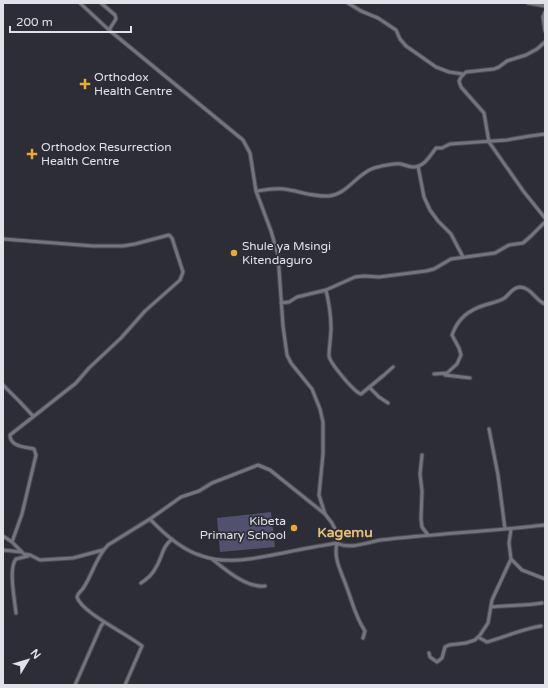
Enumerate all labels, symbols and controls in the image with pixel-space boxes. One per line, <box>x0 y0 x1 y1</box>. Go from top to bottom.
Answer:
scale bar <box>10 8 131 34</box>
text: 200 m <box>16 15 53 29</box>
place label: Orthodox Health Centre <box>94 70 173 98</box>
marker: Orthodox Health Centre <box>79 78 91 90</box>
place label: Orthodox Resurrection Health Centre <box>41 140 172 168</box>
marker: Orthodox Resurrection Health Centre <box>26 148 38 160</box>
place label: Shule ya Msingi Kitendaguro <box>242 239 331 267</box>
marker: Shule ya Msingi Kitendaguro <box>229 248 239 258</box>
place label: Kibeta Primary School <box>200 514 286 542</box>
marker: Kibeta Primary School <box>289 523 299 533</box>
district label: Kagemu <box>317 524 373 541</box>
north arrow <box>8 640 48 680</box>
text: N <box>28 647 43 662</box>

